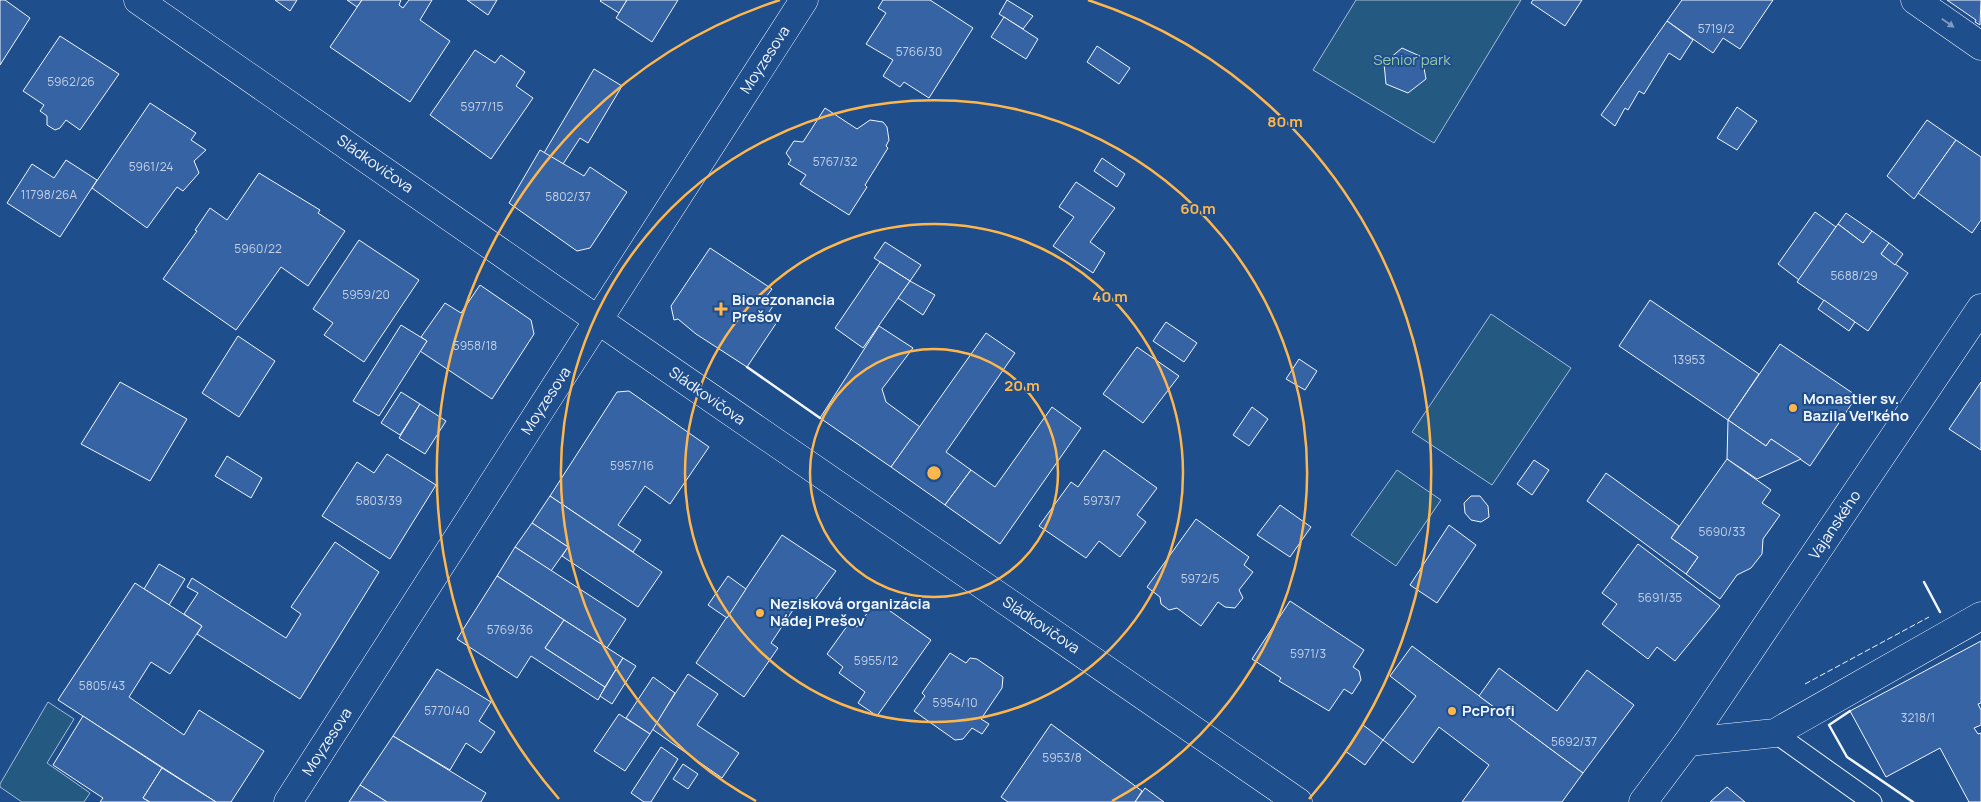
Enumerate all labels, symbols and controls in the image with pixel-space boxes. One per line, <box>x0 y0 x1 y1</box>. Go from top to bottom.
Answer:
one-way arrow <box>1941 18 1955 28</box>
house number: 5719/2 <box>1698 20 1734 37</box>
street label: Moyzesova <box>735 22 794 98</box>
house number: 5766/30 <box>896 43 942 60</box>
park label: Senior park <box>1373 49 1451 70</box>
house number: 5962/26 <box>47 73 95 90</box>
house number: 5977/15 <box>461 98 503 115</box>
text: 80 m <box>1267 111 1303 132</box>
street label: Sládkovičova <box>333 129 418 198</box>
house number: 5767/32 <box>813 153 857 170</box>
house number: 5961/24 <box>129 158 173 175</box>
house number: 11798/26A <box>21 186 78 203</box>
house number: 5802/37 <box>545 188 591 205</box>
text: 60 m <box>1180 198 1216 219</box>
house number: 5960/22 <box>234 240 282 257</box>
house number: 5688/29 <box>1830 267 1878 284</box>
house number: 5959/20 <box>342 286 390 303</box>
text: 40 m <box>1092 286 1128 307</box>
place label: Biorezonancia Prešov <box>732 289 835 327</box>
marker: Biorezonancia Prešov <box>714 302 728 316</box>
house number: 5958/18 <box>453 337 497 354</box>
house number: 13953 <box>1673 351 1705 368</box>
street label: Sládkovičova <box>665 361 750 430</box>
street label: Moyzesova <box>516 363 575 439</box>
text: 20 m <box>1004 375 1040 396</box>
place label: Monastier sv. Bazila Veľkého <box>1803 388 1909 426</box>
marker: Monastier sv. Bazila Veľkého <box>1787 402 1799 414</box>
house number: 5957/16 <box>610 457 654 474</box>
centre of rings <box>925 464 943 482</box>
street label: Vajanského <box>1804 486 1866 563</box>
house number: 5803/39 <box>356 492 402 509</box>
house number: 5973/7 <box>1083 492 1121 509</box>
house number: 5690/33 <box>1699 523 1745 540</box>
house number: 5972/5 <box>1181 570 1219 587</box>
house number: 5691/35 <box>1638 589 1682 606</box>
street label: Sládkovičova <box>998 591 1084 658</box>
place label: Nezisková organizácia Nádej Prešov <box>770 593 930 631</box>
marker: Nezisková organizácia Nádej Prešov <box>754 607 766 619</box>
house number: 5769/36 <box>487 621 533 638</box>
house number: 5971/3 <box>1290 645 1326 662</box>
house number: 5955/12 <box>854 652 898 669</box>
house number: 5805/43 <box>79 677 125 694</box>
house number: 5954/10 <box>932 694 978 711</box>
place label: PcProfi <box>1462 700 1515 721</box>
house number: 5770/40 <box>424 702 470 719</box>
street label: Moyzesova <box>297 704 356 780</box>
marker: PcProfi <box>1446 705 1458 717</box>
house number: 3218/1 <box>1901 709 1935 726</box>
house number: 5692/37 <box>1551 733 1597 750</box>
house number: 5953/8 <box>1042 749 1082 766</box>

